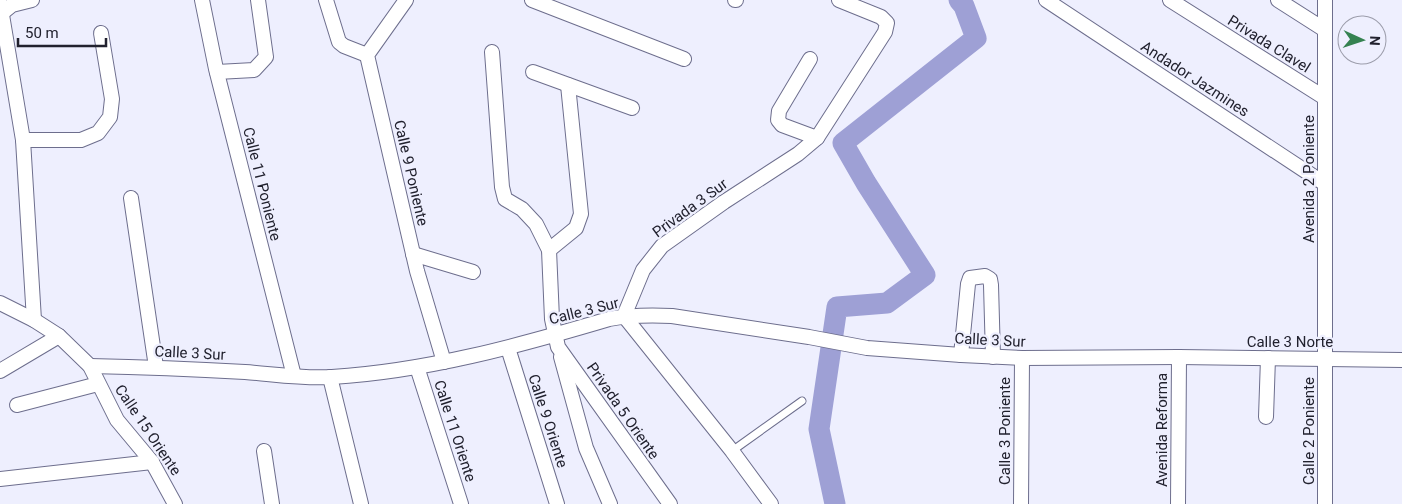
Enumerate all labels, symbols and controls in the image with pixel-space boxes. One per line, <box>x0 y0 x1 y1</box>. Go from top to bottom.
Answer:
street label: Privada Clavel <box>1224 11 1314 77</box>
scale bar <box>18 15 105 47</box>
north arrow <box>1337 15 1387 65</box>
text: 50 m <box>25 24 59 42</box>
text: N <box>1367 35 1383 46</box>
street label: Andador Jazmines <box>1138 37 1252 121</box>
street label: Avenida 2 Poniente <box>1300 115 1318 243</box>
street label: Calle 9 Poniente <box>390 118 432 228</box>
street label: Calle 11 Poniente <box>239 125 285 243</box>
street label: Privada 3 Sur <box>649 175 731 241</box>
street label: Calle 3 Sur <box>547 294 621 328</box>
street label: Calle 3 Sur <box>954 329 1026 351</box>
street label: Calle 3 Norte <box>1247 333 1333 351</box>
street label: Calle 3 Sur <box>154 342 226 364</box>
street label: Privada 5 Oriente <box>583 359 663 463</box>
street label: Calle 9 Oriente <box>524 372 572 470</box>
street label: Avenida Reforma <box>1153 373 1171 487</box>
street label: Calle 3 Poniente <box>996 377 1014 485</box>
street label: Calle 2 Poniente <box>1300 377 1318 485</box>
street label: Calle 11 Oriente <box>430 378 480 484</box>
street label: Calle 15 Oriente <box>111 381 185 479</box>

